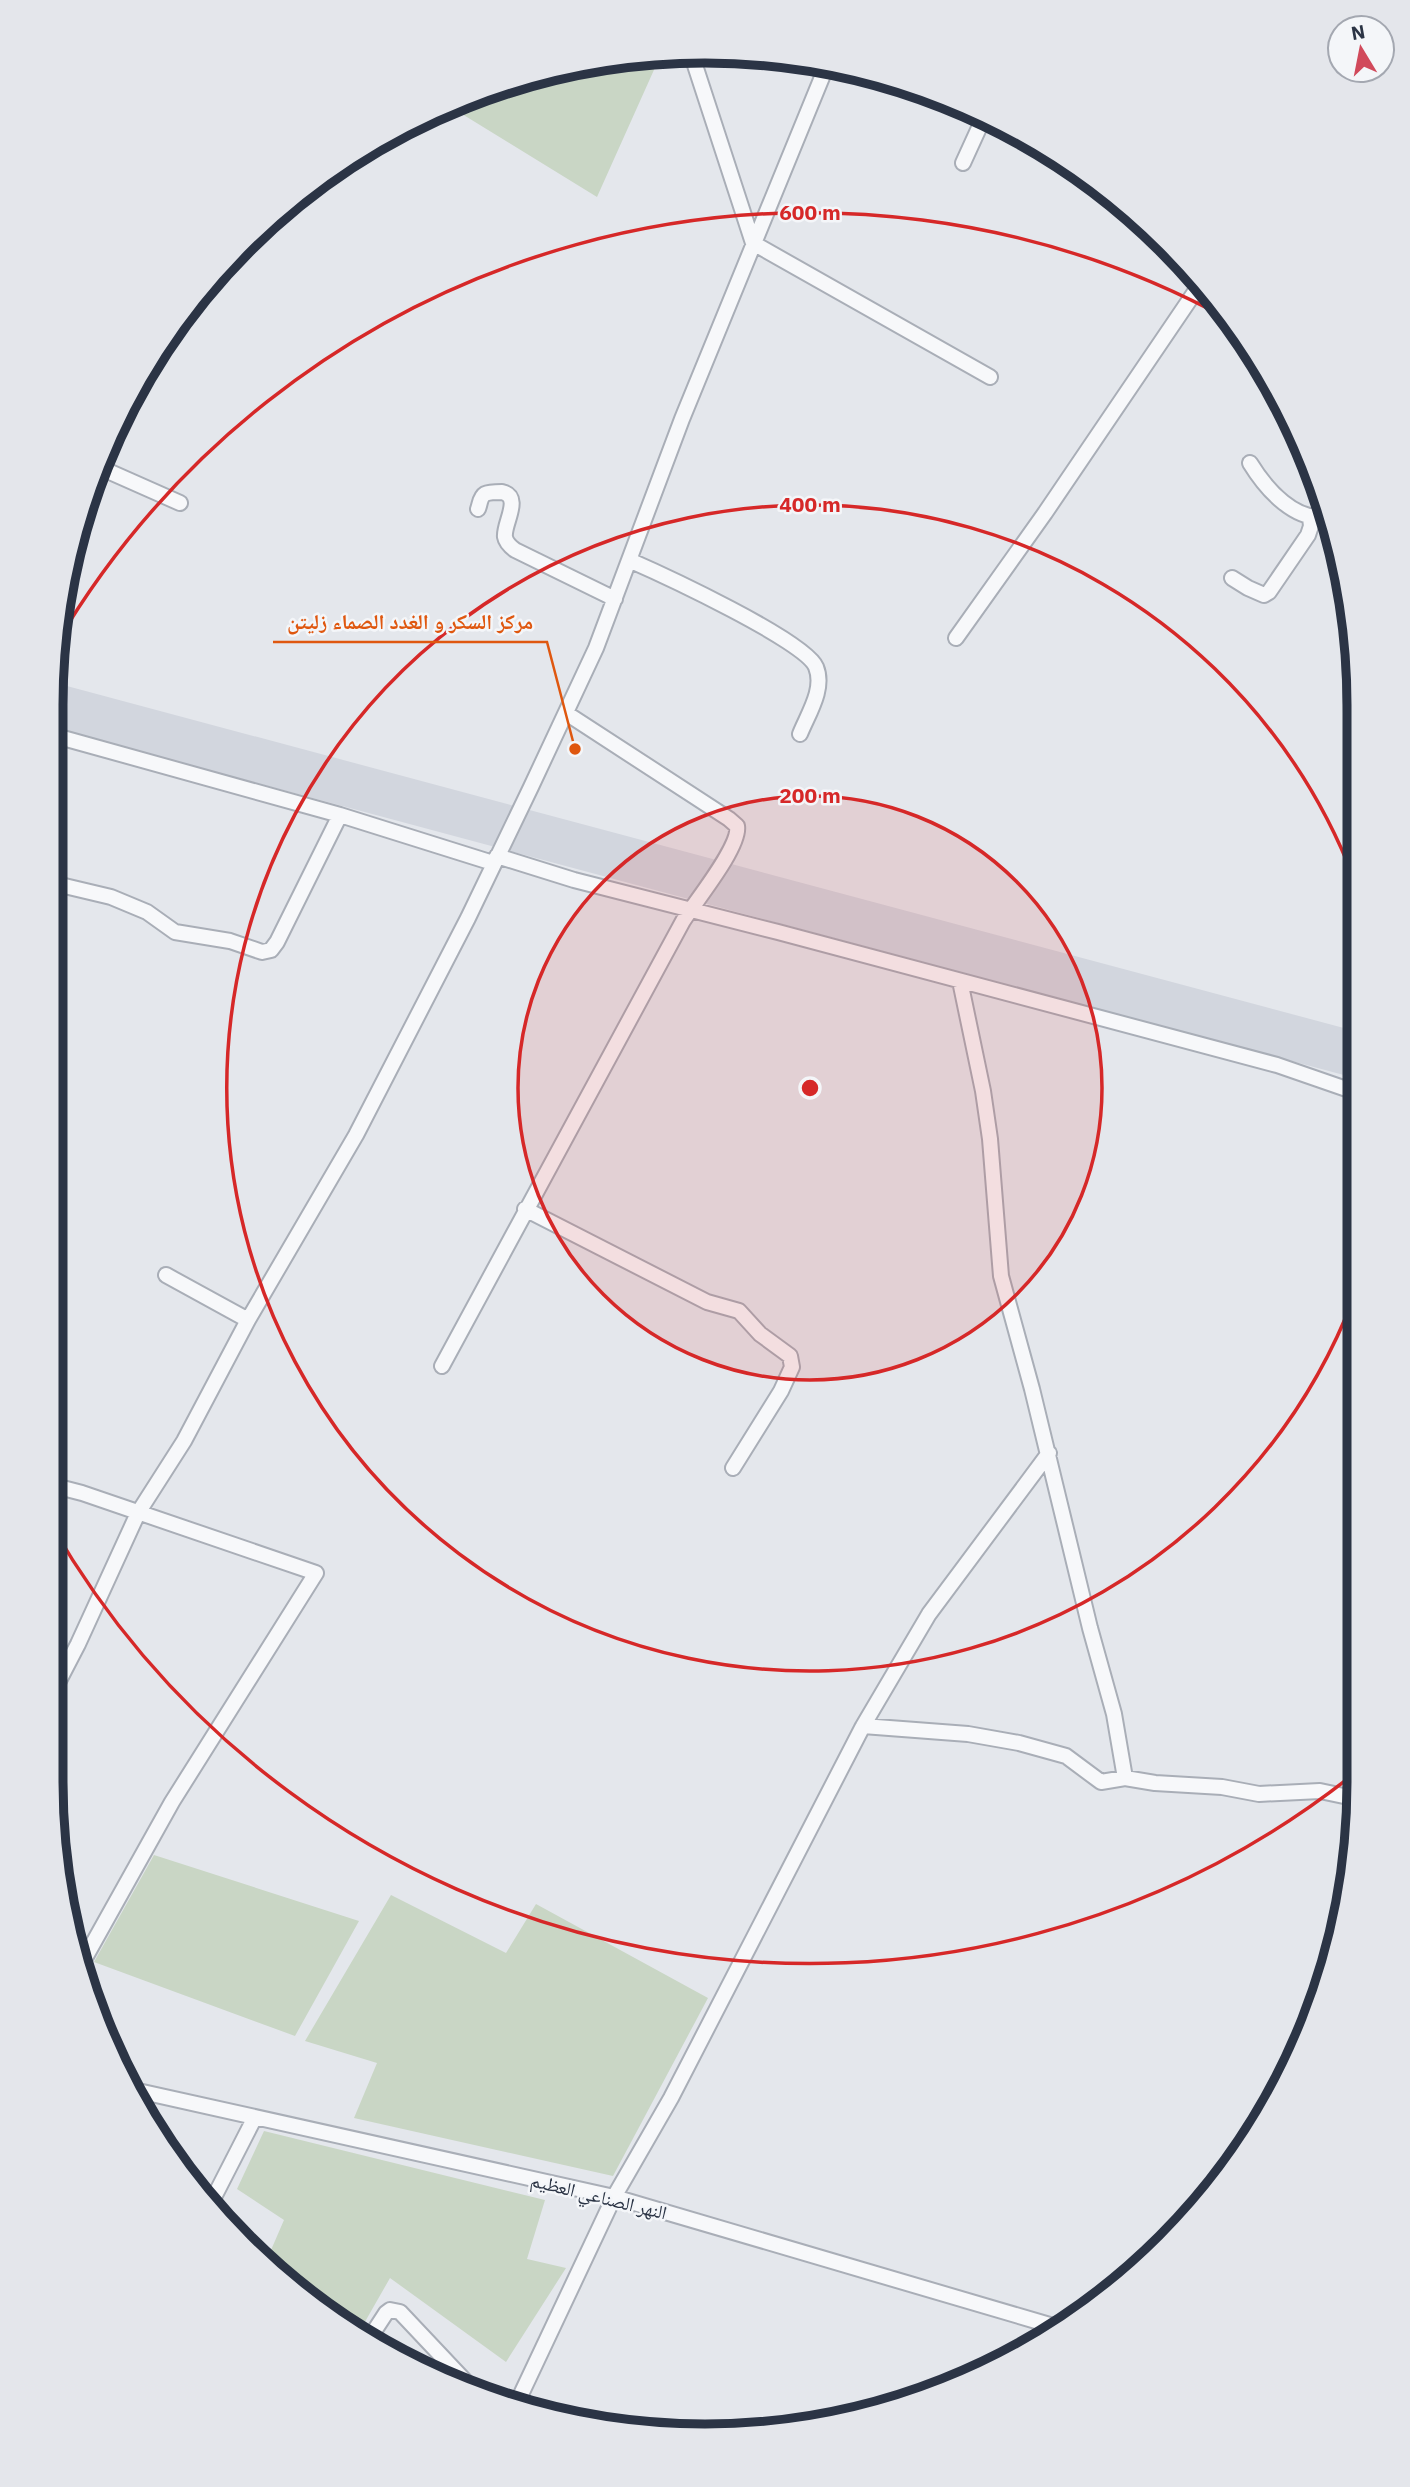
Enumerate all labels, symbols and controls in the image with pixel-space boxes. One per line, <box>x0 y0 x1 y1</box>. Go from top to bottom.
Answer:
north arrow <box>1326 14 1396 84</box>
text: N <box>1349 19 1367 45</box>
text: 600 m <box>779 198 841 226</box>
text: 400 m <box>779 490 841 518</box>
callout: مركز السكر و الغدد الصماء زليتن <box>273 600 547 642</box>
text: مركز السكر و الغدد الصماء زليتن <box>287 607 533 635</box>
text: 200 m <box>779 781 841 809</box>
centre of rings <box>798 1076 822 1100</box>
street label: النهر الصناعي العظيم <box>527 2167 670 2228</box>

